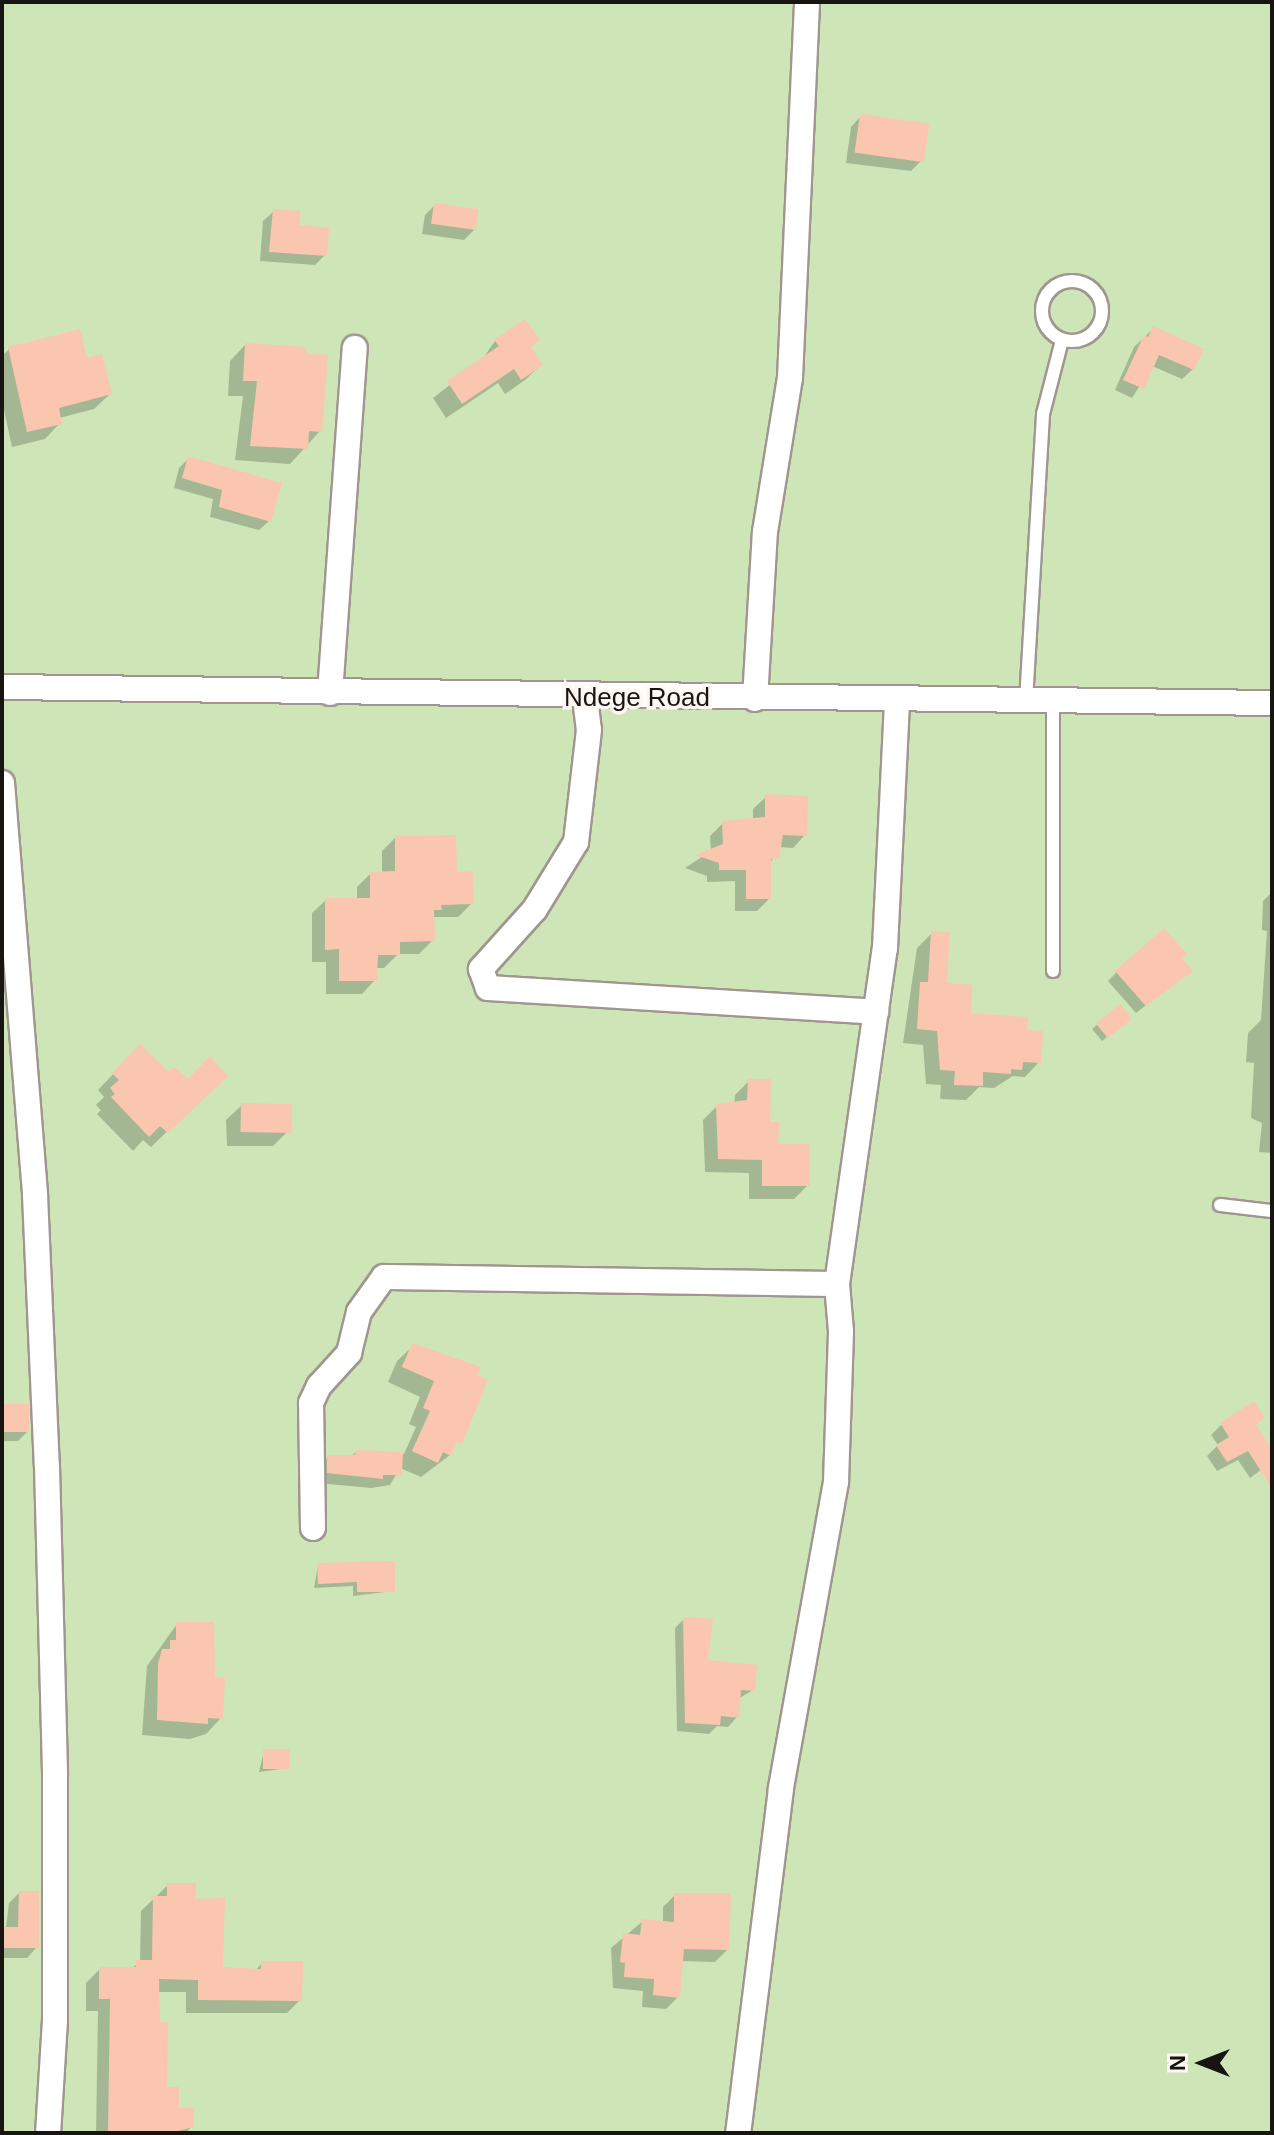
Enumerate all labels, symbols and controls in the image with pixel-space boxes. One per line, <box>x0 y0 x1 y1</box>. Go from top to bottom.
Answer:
street label: Ndege Road <box>564 682 710 714</box>
north arrow <box>1162 2023 1242 2103</box>
text: N <box>1165 2055 1190 2071</box>

